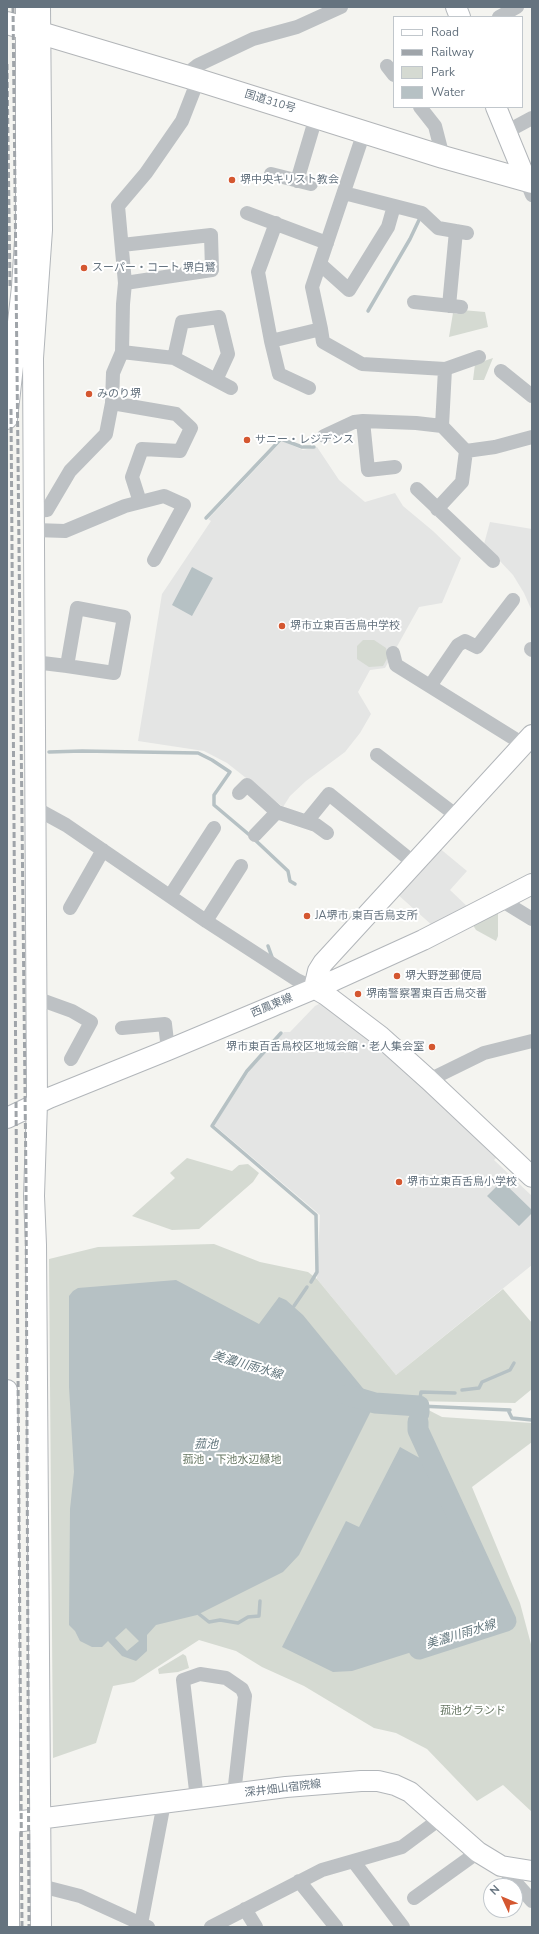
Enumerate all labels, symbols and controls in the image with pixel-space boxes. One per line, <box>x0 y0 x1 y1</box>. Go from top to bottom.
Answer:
legend <box>393 16 523 108</box>
text: Road <box>431 24 459 40</box>
text: Railway <box>431 44 474 60</box>
text: Park <box>431 64 455 80</box>
text: Water <box>431 84 465 100</box>
street label: 国道310号 <box>243 88 297 116</box>
place label: 堺中央キリスト教会 <box>240 173 339 187</box>
marker: 堺中央キリスト教会 <box>227 175 237 185</box>
place label: スーパー・コート 堺白鷺 <box>92 261 216 275</box>
marker: スーパー・コート 堺白鷺 <box>79 263 89 273</box>
place label: みのり堺 <box>97 387 141 401</box>
marker: みのり堺 <box>84 389 94 399</box>
place label: サニー・レジデンス <box>255 433 354 447</box>
marker: サニー・レジデンス <box>242 435 252 445</box>
place label: 堺市立東百舌鳥中学校 <box>290 619 400 633</box>
marker: 堺市立東百舌鳥中学校 <box>277 621 287 631</box>
place label: JA堺市 東百舌鳥支所 <box>315 909 417 923</box>
marker: JA堺市 東百舌鳥支所 <box>302 911 312 921</box>
place label: 堺大野芝郵便局 <box>405 969 482 983</box>
marker: 堺大野芝郵便局 <box>392 971 402 981</box>
place label: 堺南警察署東百舌鳥交番 <box>366 987 487 1001</box>
marker: 堺南警察署東百舌鳥交番 <box>353 989 363 999</box>
street label: 西鳳東線 <box>249 991 295 1021</box>
place label: 堺市東百舌鳥校区地域会館・老人集会室 <box>226 1040 424 1054</box>
marker: 堺市東百舌鳥校区地域会館・老人集会室 <box>427 1042 437 1052</box>
place label: 堺市立東百舌鳥小学校 <box>407 1175 517 1189</box>
marker: 堺市立東百舌鳥小学校 <box>394 1177 404 1187</box>
water label: 美濃川雨水線 <box>210 1349 284 1383</box>
water label: 菰池 <box>194 1438 218 1452</box>
park label: 菰池・下池水辺緑地 <box>183 1453 281 1467</box>
water label: 美濃川雨水線 <box>424 1618 498 1652</box>
park label: 菰池グランド <box>440 1704 506 1718</box>
street label: 深井畑山宿院線 <box>244 1778 322 1800</box>
north arrow <box>483 1878 523 1918</box>
text: N <box>486 1882 503 1898</box>

